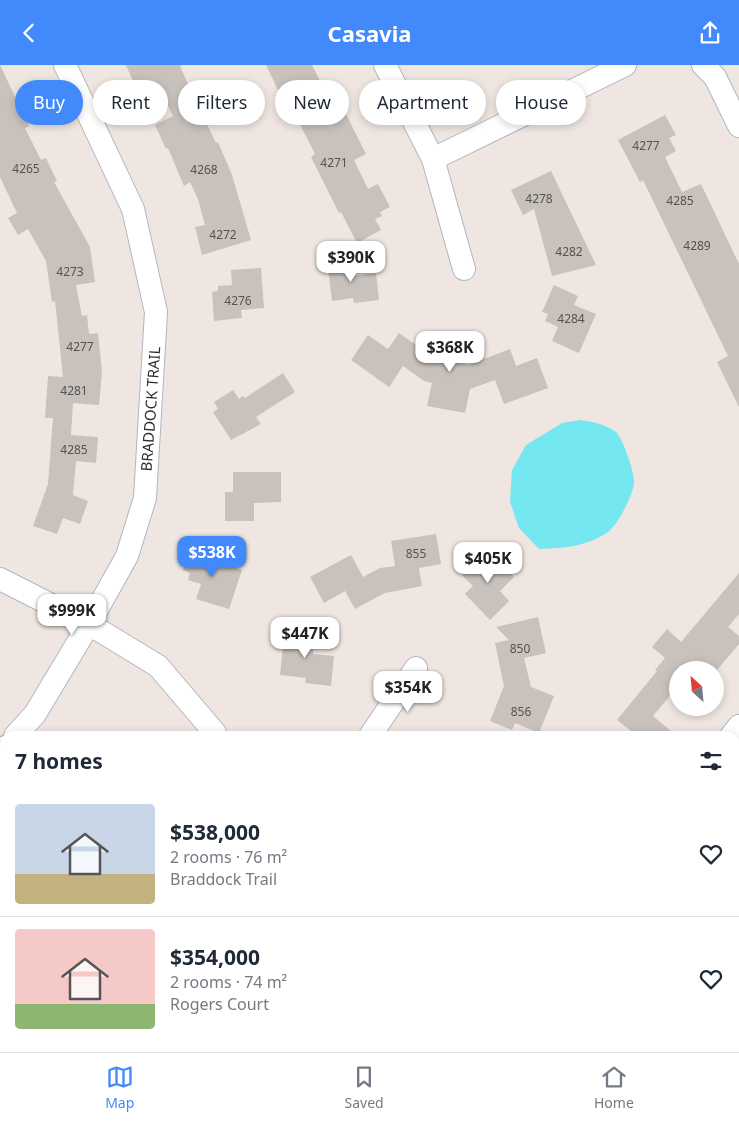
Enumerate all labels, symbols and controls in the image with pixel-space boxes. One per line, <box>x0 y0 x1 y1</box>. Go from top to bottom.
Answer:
text: Casavia <box>328 18 411 48</box>
icon: back <box>15 19 43 47</box>
icon: share <box>696 19 724 47</box>
chip: Buy <box>15 80 83 125</box>
chip: Rent <box>93 80 168 125</box>
chip: Filters <box>178 80 265 125</box>
chip: New <box>275 80 349 125</box>
chip: Apartment <box>359 80 486 125</box>
chip: House <box>496 80 586 125</box>
house number: 4277 <box>632 137 660 154</box>
house number: 4271 <box>320 154 348 171</box>
house number: 4265 <box>12 160 40 177</box>
house number: 4268 <box>190 161 218 178</box>
house number: 4278 <box>525 190 553 207</box>
house number: 4285 <box>666 192 694 209</box>
house number: 4272 <box>209 226 237 243</box>
house number: 4289 <box>683 237 711 254</box>
pin: $390K <box>316 241 386 283</box>
house number: 4282 <box>555 243 583 260</box>
text: $390K <box>327 246 375 268</box>
house number: 4273 <box>56 263 84 280</box>
house number: 4276 <box>224 292 252 309</box>
house number: 4284 <box>557 310 585 327</box>
pin: $368K <box>415 331 485 373</box>
text: $368K <box>426 336 474 358</box>
house number: 4277 <box>66 338 94 355</box>
street label: BRADDOCK TRAIL <box>136 346 164 472</box>
house number: 4281 <box>60 382 88 399</box>
house number: 4285 <box>60 441 88 458</box>
pin: $538K <box>177 535 247 578</box>
text: $538K <box>188 541 236 563</box>
pin: $405K <box>453 541 523 584</box>
house number: 855 <box>406 545 426 562</box>
text: $405K <box>464 547 512 569</box>
pin: $999K <box>37 593 107 636</box>
text: $999K <box>48 599 96 621</box>
pin: $447K <box>270 617 340 659</box>
text: $447K <box>281 622 329 644</box>
house number: 850 <box>510 640 530 657</box>
north arrow <box>669 661 724 716</box>
map controls <box>669 661 724 716</box>
pin: $354K <box>373 671 443 713</box>
text: $354K <box>384 676 432 698</box>
house number: 856 <box>511 703 531 720</box>
text: 7 homes <box>15 747 103 775</box>
icon: filters <box>697 747 725 775</box>
text: $538,000 <box>170 818 260 846</box>
icon: home <box>55 824 115 884</box>
icon: heart <box>697 840 725 868</box>
text: 2 rooms · 76 m² <box>170 846 287 868</box>
text: Braddock Trail <box>170 868 277 890</box>
text: $354,000 <box>170 943 260 971</box>
icon: home <box>55 949 115 1009</box>
icon: heart <box>697 965 725 993</box>
text: 2 rooms · 74 m² <box>170 971 287 993</box>
text: Rogers Court <box>170 993 269 1015</box>
tab: Map <box>105 1063 134 1112</box>
tab: Saved <box>345 1063 384 1112</box>
tab: Home <box>594 1063 634 1112</box>

